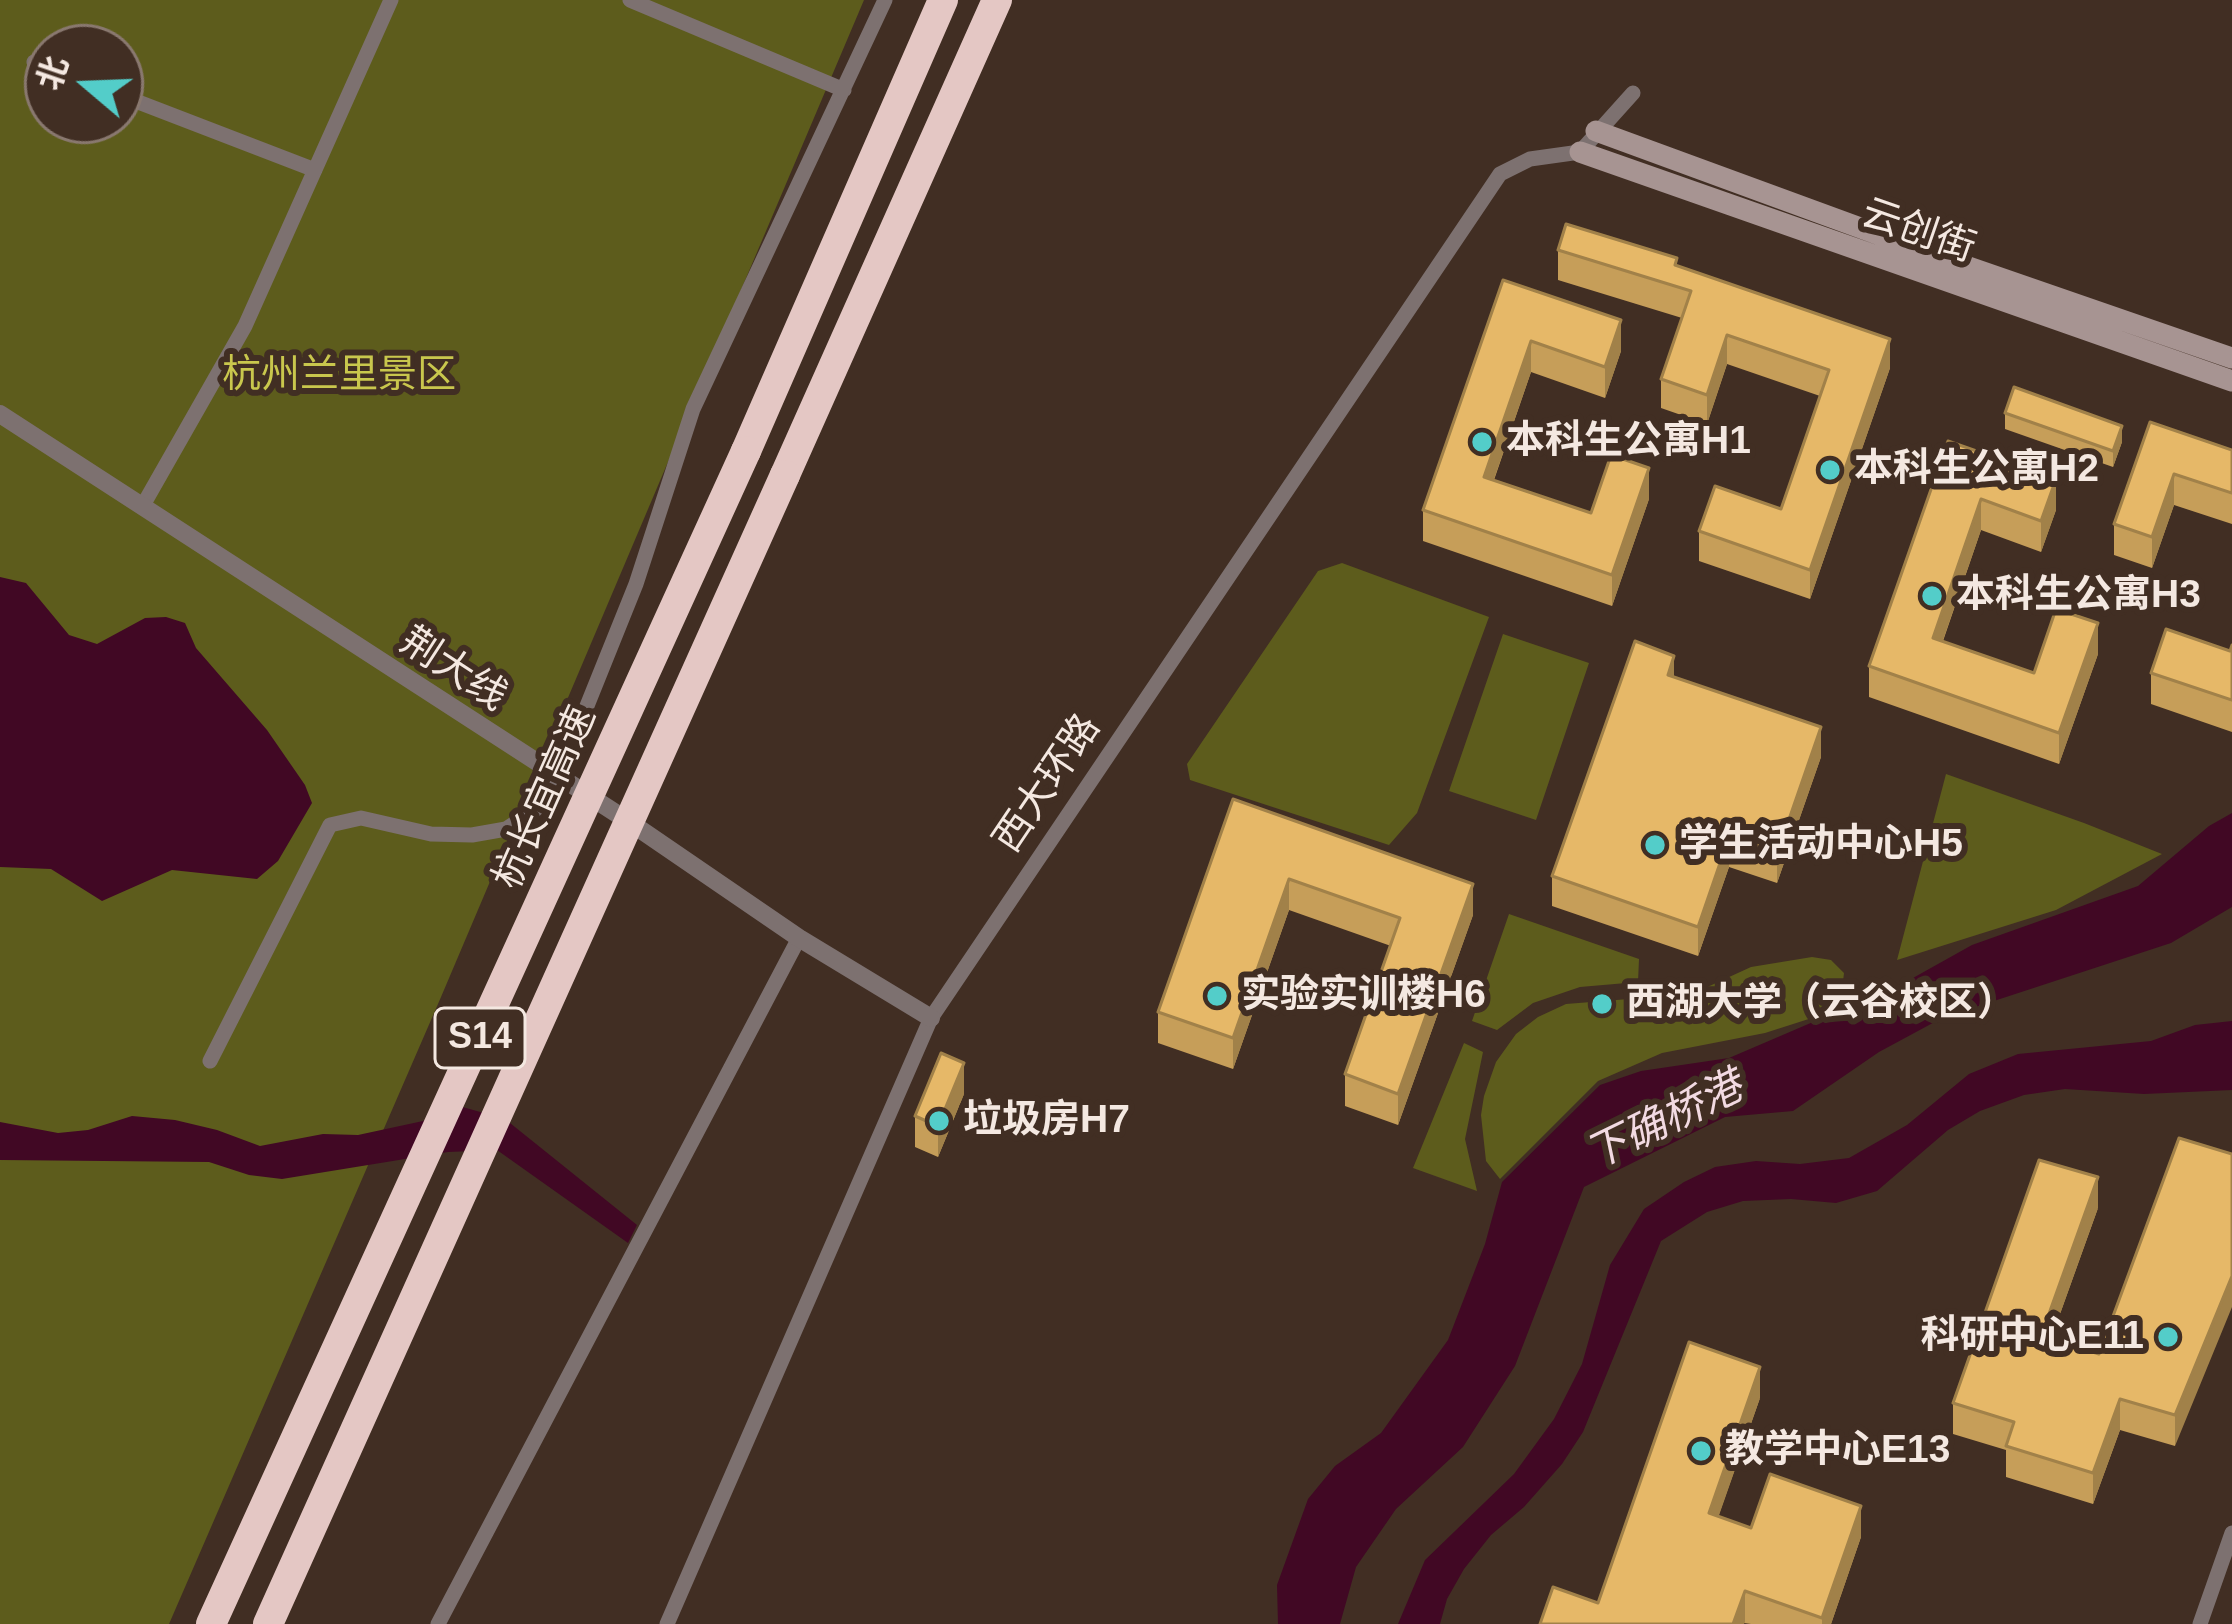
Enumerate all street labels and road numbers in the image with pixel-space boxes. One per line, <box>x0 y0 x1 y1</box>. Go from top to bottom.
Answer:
street label: 云创街 <box>1855 191 1981 273</box>
street label: 荆大线 <box>391 619 515 721</box>
street label: 杭长宜高速 <box>485 699 607 897</box>
street label: 西大环路 <box>985 706 1111 862</box>
road number: S14 <box>435 1008 525 1068</box>

